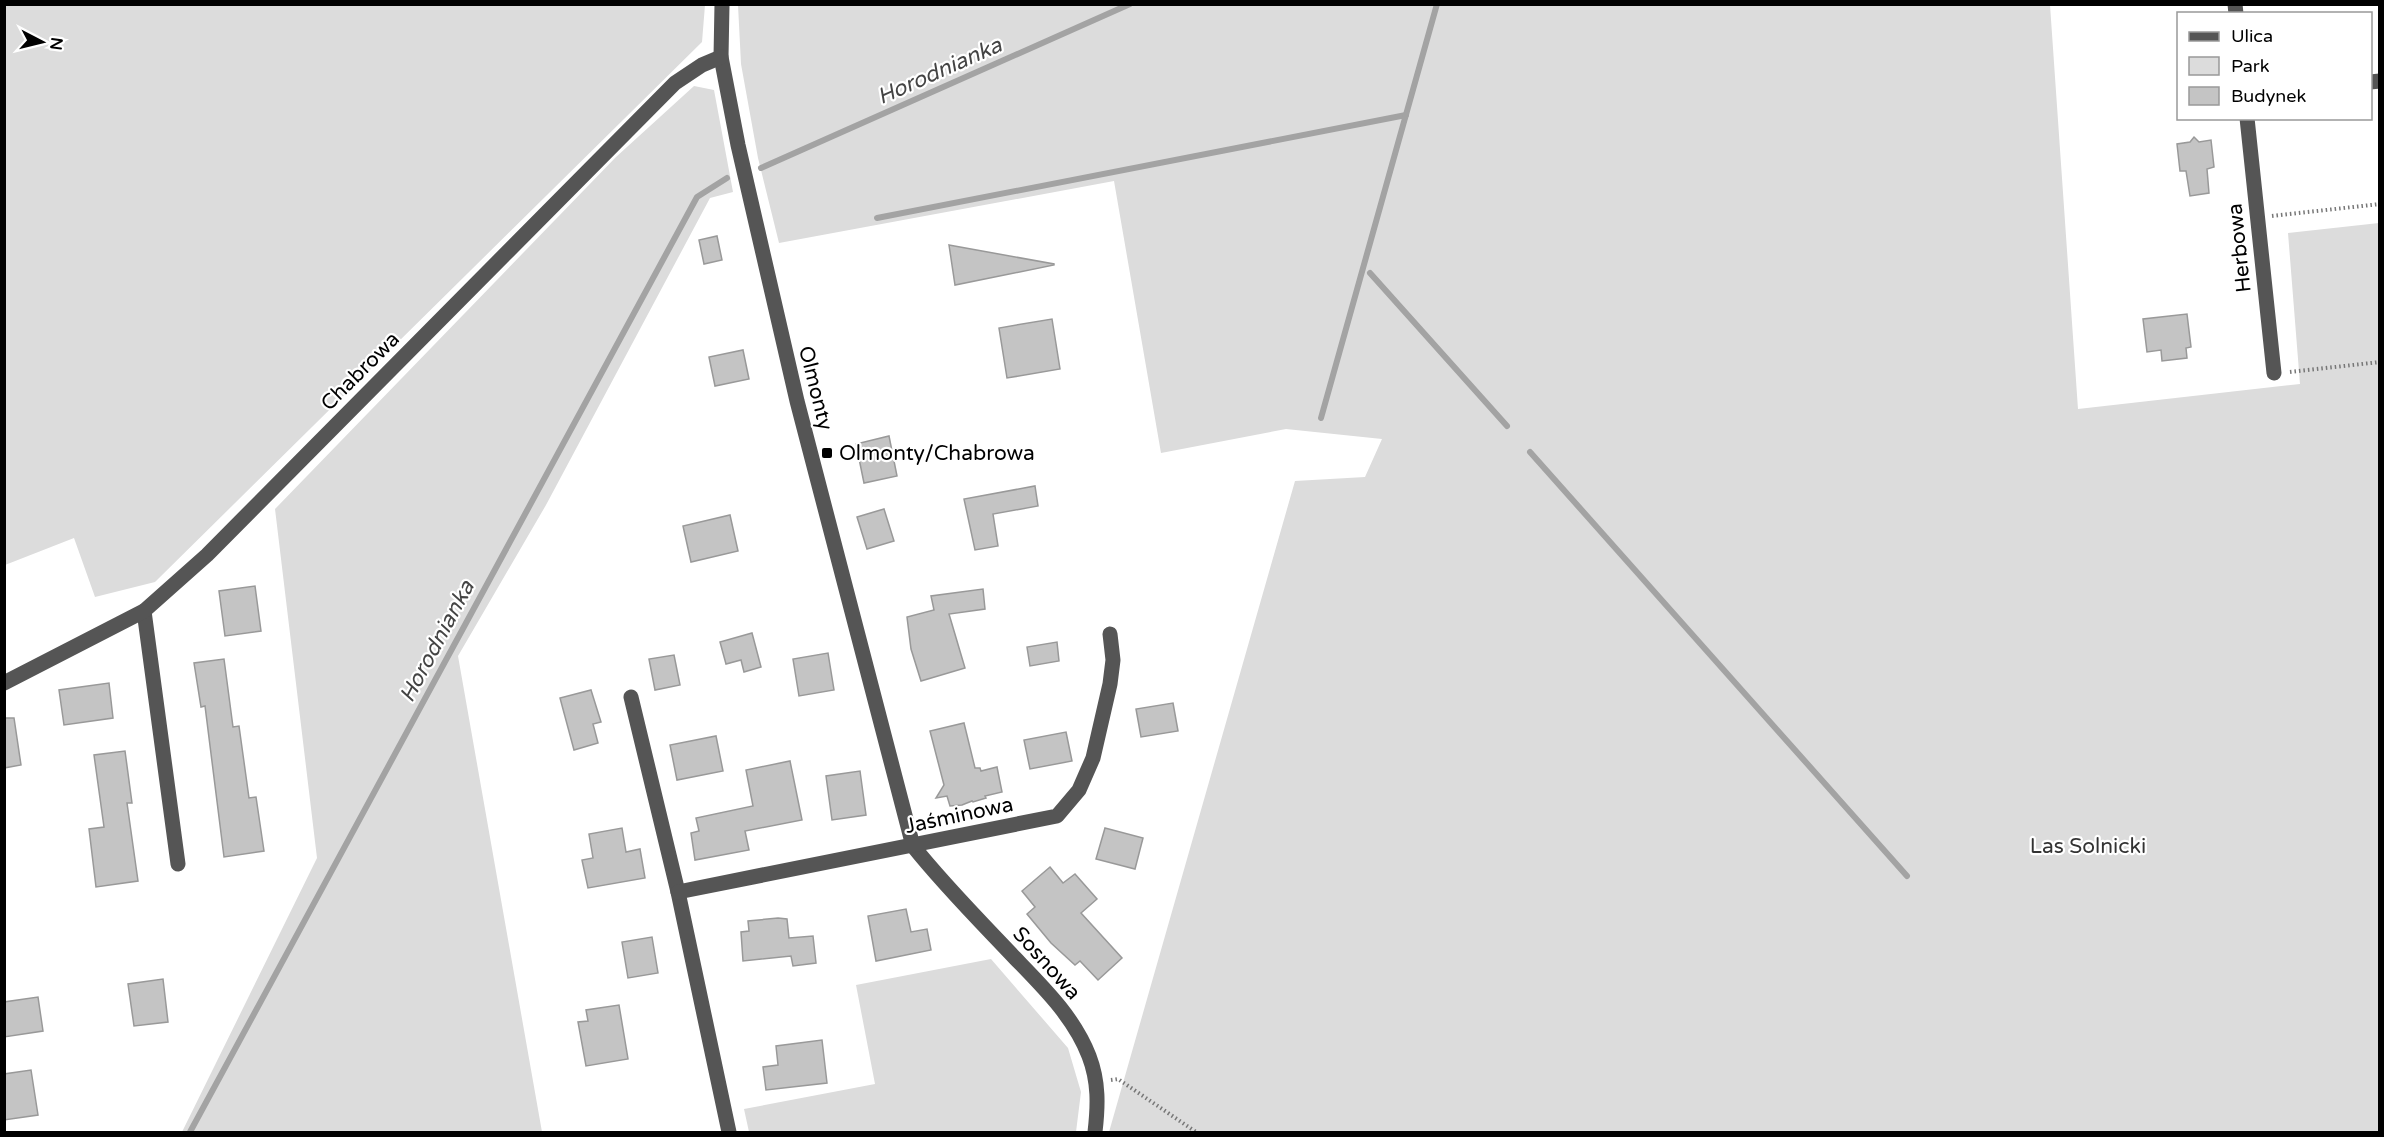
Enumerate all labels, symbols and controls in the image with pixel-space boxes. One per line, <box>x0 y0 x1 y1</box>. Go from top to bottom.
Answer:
north arrow <box>12 12 72 72</box>
legend <box>2177 12 2372 120</box>
text: Ulica <box>2231 25 2273 47</box>
water label: Horodnianka <box>873 32 1006 110</box>
text: N <box>45 36 67 51</box>
text: Park <box>2231 55 2270 77</box>
text: Budynek <box>2231 85 2306 107</box>
street label: Herbowa <box>2222 202 2257 294</box>
street label: Chabrowa <box>316 327 405 416</box>
street label: Olmonty <box>793 343 838 433</box>
place label: Olmonty/Chabrowa <box>839 441 1035 466</box>
marker: Olmonty/Chabrowa <box>820 446 834 460</box>
water label: Horodnianka <box>394 576 480 707</box>
street label: Jaśminowa <box>903 792 1015 839</box>
park label: Las Solnicki <box>2030 834 2146 859</box>
street label: Sosnowa <box>1007 922 1086 1005</box>

